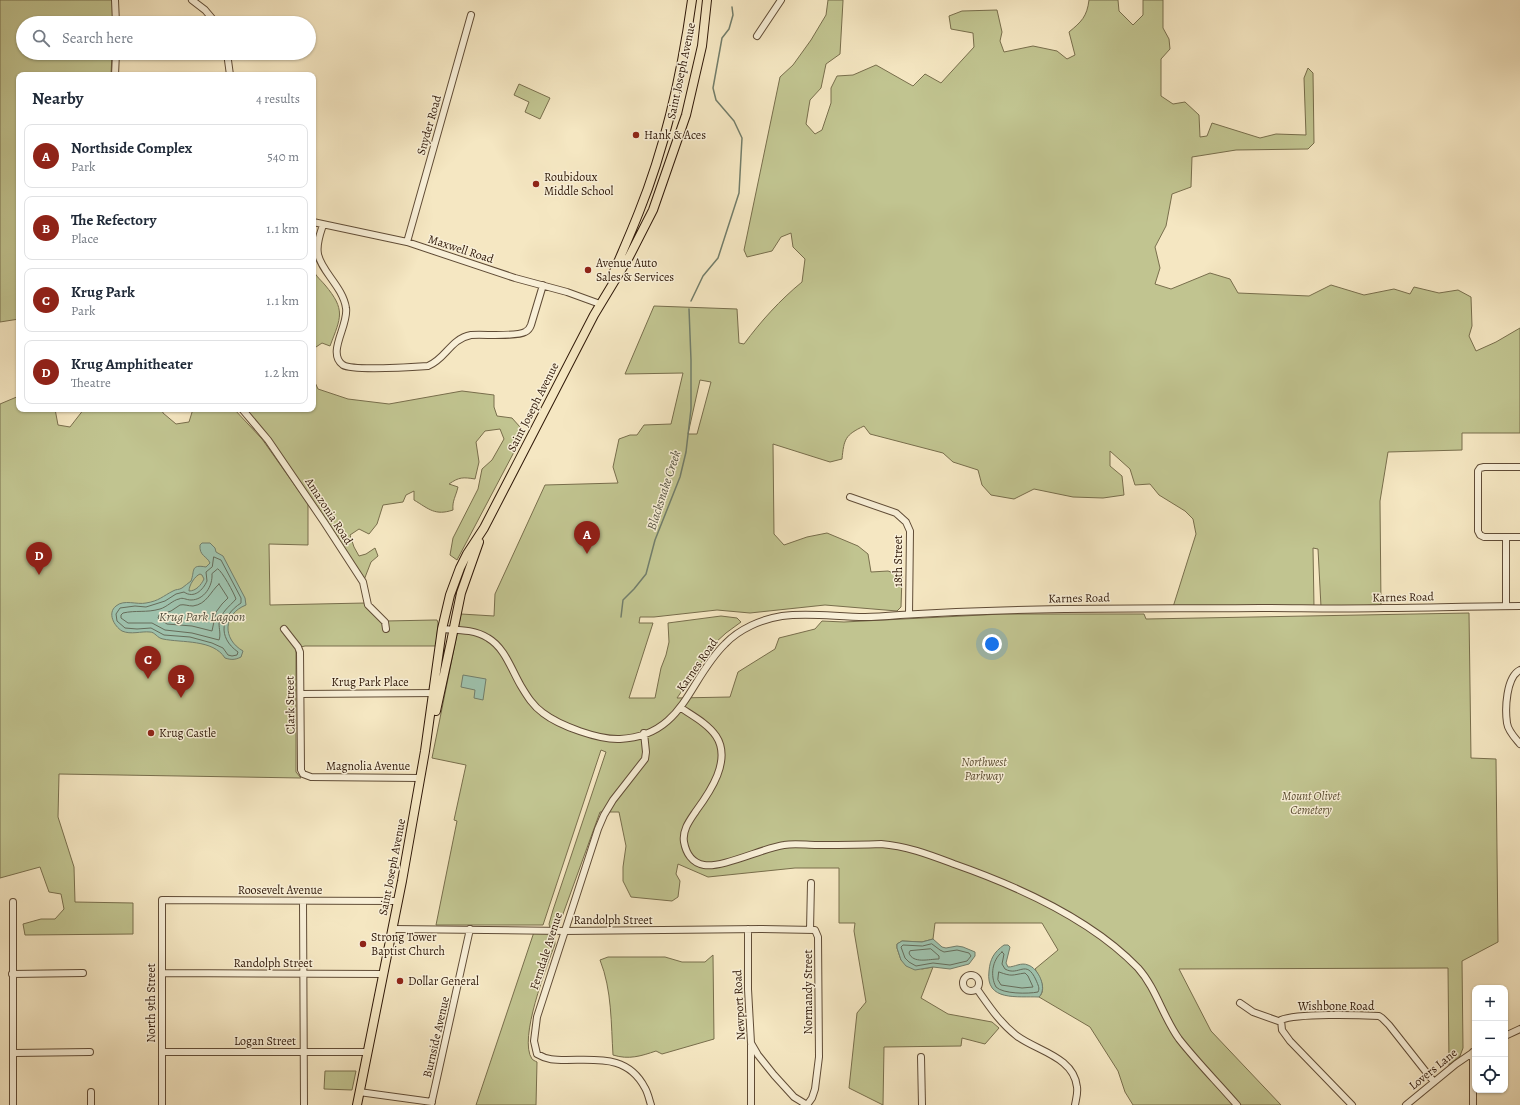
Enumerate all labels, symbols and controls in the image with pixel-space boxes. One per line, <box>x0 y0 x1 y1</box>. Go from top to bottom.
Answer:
search box <box>16 16 316 60</box>
street label: Saint Joseph Avenue <box>663 21 699 121</box>
icon: search <box>30 27 52 49</box>
text: Search here <box>62 28 133 48</box>
text: Nearby <box>32 87 83 110</box>
text: 4 results <box>256 90 300 107</box>
street label: Snyder Road <box>413 93 445 157</box>
place label: Hank & Aces <box>644 127 706 143</box>
marker: Hank & Aces <box>631 130 641 140</box>
text: Northside Complex <box>71 138 192 158</box>
text: A <box>42 148 50 165</box>
text: 540 m <box>267 148 299 165</box>
text: Park <box>71 158 95 175</box>
place label: Roubidoux Middle School <box>544 169 614 199</box>
marker: Roubidoux Middle School <box>531 179 541 189</box>
text: The Refectory <box>71 210 156 230</box>
text: B <box>42 220 50 237</box>
text: 1.1 km <box>266 220 299 237</box>
text: Place <box>71 230 99 247</box>
street label: Maxwell Road <box>426 231 496 267</box>
place label: Avenue Auto Sales & Services <box>595 255 674 285</box>
marker: Avenue Auto Sales & Services <box>583 265 593 275</box>
text: Krug Park <box>71 282 135 302</box>
text: C <box>42 292 50 309</box>
text: 1.1 km <box>266 292 299 309</box>
text: Park <box>71 302 95 319</box>
text: Krug Amphitheater <box>71 354 193 374</box>
street label: Saint Joseph Avenue <box>504 359 562 455</box>
text: D <box>41 364 51 381</box>
text: 1.2 km <box>265 364 299 381</box>
text: Theatre <box>71 374 111 391</box>
water label: Blacksnake Creek <box>643 448 684 532</box>
street label: Amazonia Road <box>301 474 357 548</box>
pin: A <box>574 521 600 554</box>
street label: 18th Street <box>890 535 906 587</box>
pin: D <box>26 542 52 575</box>
street label: Karnes Road <box>1372 588 1435 606</box>
street label: Karnes Road <box>1048 589 1111 607</box>
water label: Krug Park Lagoon <box>159 608 245 625</box>
your location <box>982 634 1002 654</box>
street label: Karnes Road <box>673 635 722 695</box>
pin: C <box>135 646 161 679</box>
pin: B <box>168 665 194 698</box>
street label: Krug Park Place <box>331 674 409 690</box>
street label: Clark Street <box>281 676 299 734</box>
place label: Krug Castle <box>159 725 216 741</box>
marker: Krug Castle <box>146 728 156 738</box>
park label: Northwest Parkway <box>961 754 1007 784</box>
street label: Magnolia Avenue <box>326 758 410 774</box>
park label: Mount Olivet Cemetery <box>1282 788 1341 818</box>
street label: Saint Joseph Avenue <box>375 817 409 917</box>
street label: Roosevelt Avenue <box>238 882 322 898</box>
street label: Ferndale Avenue <box>526 910 566 992</box>
street label: Randolph Street <box>573 912 653 928</box>
place label: Strong Tower Baptist Church <box>371 929 446 959</box>
marker: Strong Tower Baptist Church <box>358 939 368 949</box>
street label: Normandy Street <box>800 950 816 1034</box>
street label: Randolph Street <box>233 955 313 971</box>
street label: North 9th Street <box>143 963 159 1043</box>
street label: Newport Road <box>729 969 749 1041</box>
place label: Dollar General <box>408 973 479 989</box>
marker: Dollar General <box>395 976 405 986</box>
map controls <box>1472 985 1508 1093</box>
button: + <box>1472 985 1508 1021</box>
street label: Burnside Avenue <box>419 995 453 1079</box>
street label: Wishbone Road <box>1297 998 1375 1014</box>
button: − <box>1472 1021 1508 1057</box>
street label: Logan Street <box>234 1033 296 1049</box>
street label: Lovers Lane <box>1405 1045 1461 1093</box>
button: locate <box>1472 1057 1508 1093</box>

